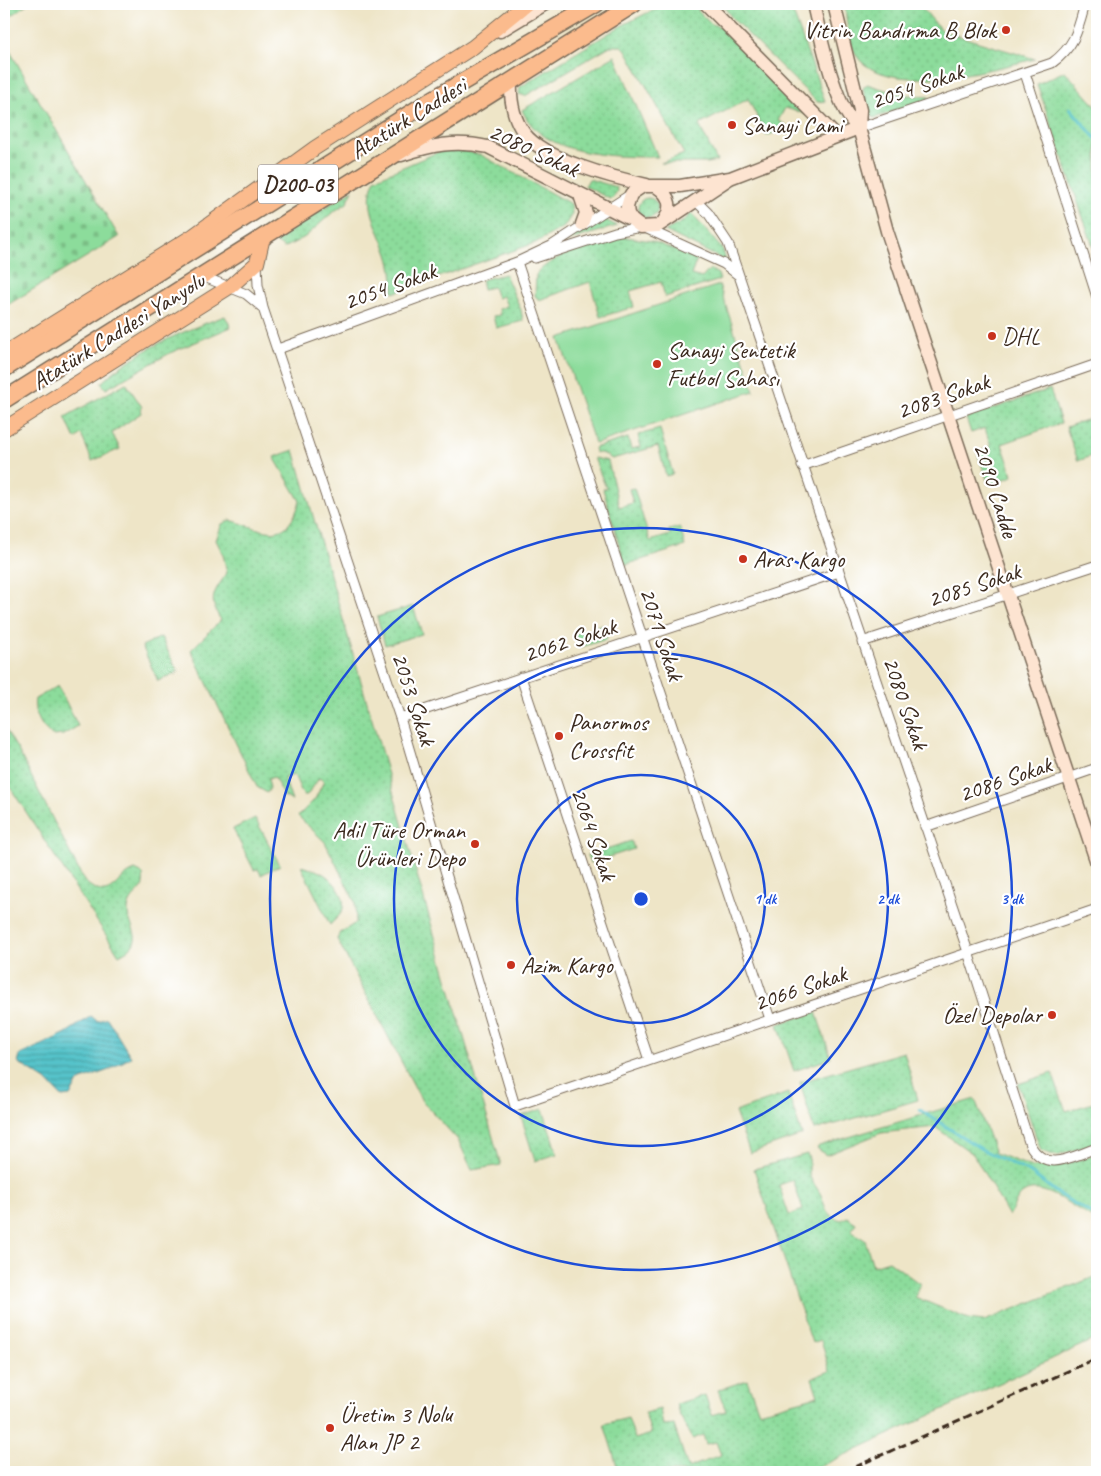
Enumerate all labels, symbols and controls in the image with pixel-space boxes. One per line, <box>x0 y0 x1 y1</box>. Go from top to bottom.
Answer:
place label: Vitrin Bandırma B Blok <box>804 15 998 45</box>
marker: Vitrin Bandırma B Blok <box>1000 24 1012 36</box>
street label: 2054 Sokak <box>867 55 969 116</box>
street label: Atatürk Caddesi <box>344 69 475 166</box>
place label: Sanayi Cami <box>742 110 845 140</box>
street label: 2080 Sokak <box>484 116 586 185</box>
marker: Sanayi Cami <box>726 119 738 131</box>
road number: D200-03 <box>258 164 338 203</box>
street label: 2054 Sokak <box>340 255 442 317</box>
street label: Atatürk Caddesi Yanyolu <box>26 264 212 396</box>
place label: DHL <box>1002 321 1040 351</box>
marker: DHL <box>986 330 998 342</box>
place label: Sanayi Sentetik Futbol Sahası <box>667 335 797 393</box>
marker: Sanayi Sentetik Futbol Sahası <box>651 358 663 370</box>
street label: 2083 Sokak <box>893 365 995 426</box>
street label: 2090 Cadde <box>967 439 1026 543</box>
place label: Aras Kargo <box>753 544 846 574</box>
marker: Aras Kargo <box>737 553 749 565</box>
street label: 2085 Sokak <box>924 555 1026 614</box>
street label: 2071 Sokak <box>633 584 692 686</box>
street label: 2062 Sokak <box>520 610 622 669</box>
street label: 2053 Sokak <box>385 649 444 751</box>
street label: 2080 Sokak <box>876 653 937 755</box>
place label: Panormos Crossfit <box>569 707 650 765</box>
marker: Panormos Crossfit <box>553 730 565 742</box>
street label: 2086 Sokak <box>955 748 1057 809</box>
street label: 2064 Sokak <box>564 784 625 886</box>
place label: Adil Türe Orman Ürünleri Depo <box>333 815 467 873</box>
marker: Adil Türe Orman Ürünleri Depo <box>469 838 481 850</box>
centre of rings <box>632 890 650 908</box>
text: 1 dk <box>754 890 777 909</box>
text: 2 dk <box>877 890 900 909</box>
text: 3 dk <box>1001 890 1024 909</box>
place label: Azim Kargo <box>521 950 614 980</box>
street label: 2066 Sokak <box>750 957 852 1018</box>
marker: Azim Kargo <box>505 959 517 971</box>
place label: Özel Depolar <box>942 1000 1044 1030</box>
marker: Özel Depolar <box>1046 1009 1058 1021</box>
place label: Üretim 3 Nolu Alan JP 2 <box>340 1399 454 1457</box>
marker: Üretim 3 Nolu Alan JP 2 <box>324 1422 336 1434</box>

